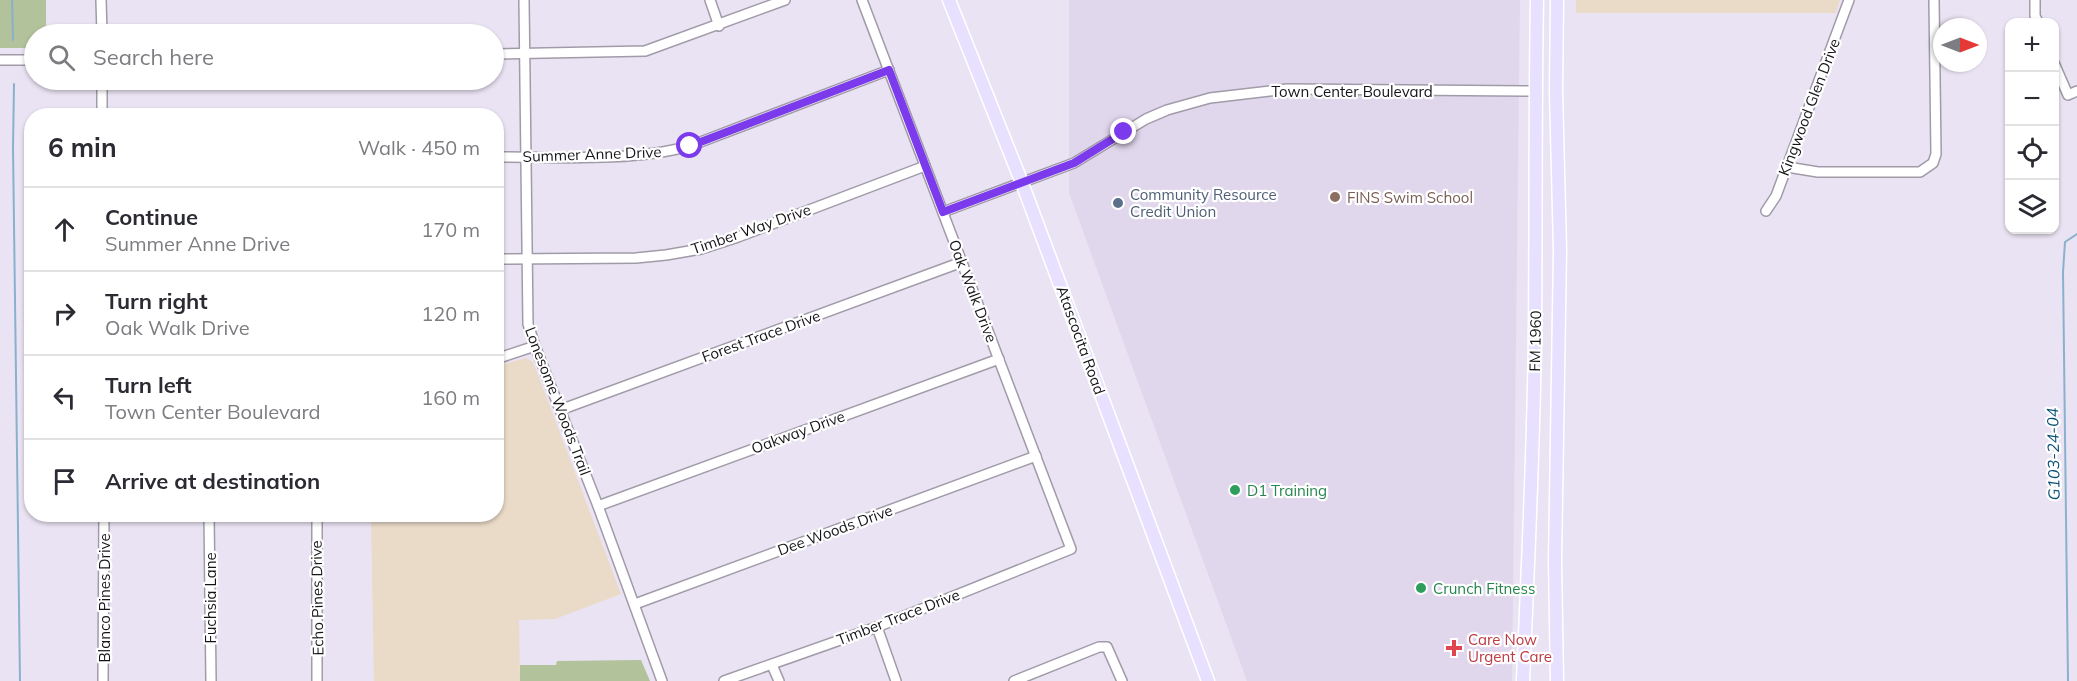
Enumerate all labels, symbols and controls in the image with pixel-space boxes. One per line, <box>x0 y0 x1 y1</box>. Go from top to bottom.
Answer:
north arrow <box>1933 18 1987 72</box>
map controls <box>2005 18 2059 234</box>
button: + <box>2005 18 2059 72</box>
search box <box>24 24 504 90</box>
street label: Kingwood Glen Drive <box>1774 36 1844 178</box>
icon: search <box>45 41 78 74</box>
text: Search here <box>93 43 214 71</box>
button: − <box>2005 72 2059 126</box>
street label: Town Center Boulevard <box>1271 82 1433 101</box>
route end <box>1110 118 1136 144</box>
button: locate <box>2005 126 2059 180</box>
text: 6 min <box>48 131 117 164</box>
route start <box>676 132 702 158</box>
text: Walk · 450 m <box>358 135 480 160</box>
street label: Summer Anne Drive <box>522 142 662 166</box>
button: layers <box>2005 180 2059 234</box>
place label: Community Resource Credit Union <box>1130 185 1277 221</box>
place label: FINS Swim School <box>1347 188 1473 207</box>
marker: FINS Swim School <box>1328 190 1342 204</box>
marker: Community Resource Credit Union <box>1111 196 1125 210</box>
street label: Timber Way Drive <box>689 200 813 258</box>
text: Continue <box>105 203 198 231</box>
icon: ahead <box>48 213 81 246</box>
text: 170 m <box>421 217 480 242</box>
text: Summer Anne Drive <box>105 231 290 256</box>
street label: Oak Walk Drive <box>945 237 1001 345</box>
street label: Atascocita Road <box>1053 283 1109 397</box>
text: Turn right <box>105 287 208 315</box>
icon: right <box>48 297 81 330</box>
text: 120 m <box>421 301 480 326</box>
street label: Forest Trace Drive <box>699 306 823 366</box>
street label: FM 1960 <box>1525 310 1545 372</box>
text: Oak Walk Drive <box>105 315 250 340</box>
street label: Lonesome Woods Trail <box>521 324 595 478</box>
text: Turn left <box>105 371 192 399</box>
icon: left <box>48 381 81 414</box>
text: 160 m <box>421 385 480 410</box>
text: Town Center Boulevard <box>105 399 321 424</box>
street label: Oakway Drive <box>749 406 847 458</box>
water label: G103-24-04 <box>2042 407 2064 500</box>
icon: arrive <box>48 465 81 498</box>
text: Arrive at destination <box>105 467 320 495</box>
place label: D1 Training <box>1247 481 1327 500</box>
marker: D1 Training <box>1228 483 1242 497</box>
street label: Dee Woods Drive <box>775 500 895 560</box>
street label: Blanco Pines Drive <box>95 533 114 663</box>
street label: Echo Pines Drive <box>306 540 328 656</box>
street label: Fuchsia Lane <box>201 552 220 644</box>
place label: Crunch Fitness <box>1433 579 1535 598</box>
marker: Crunch Fitness <box>1414 581 1428 595</box>
street label: Timber Trace Drive <box>834 585 962 649</box>
place label: Care Now Urgent Care <box>1468 630 1552 666</box>
marker: Care Now Urgent Care <box>1445 639 1463 657</box>

